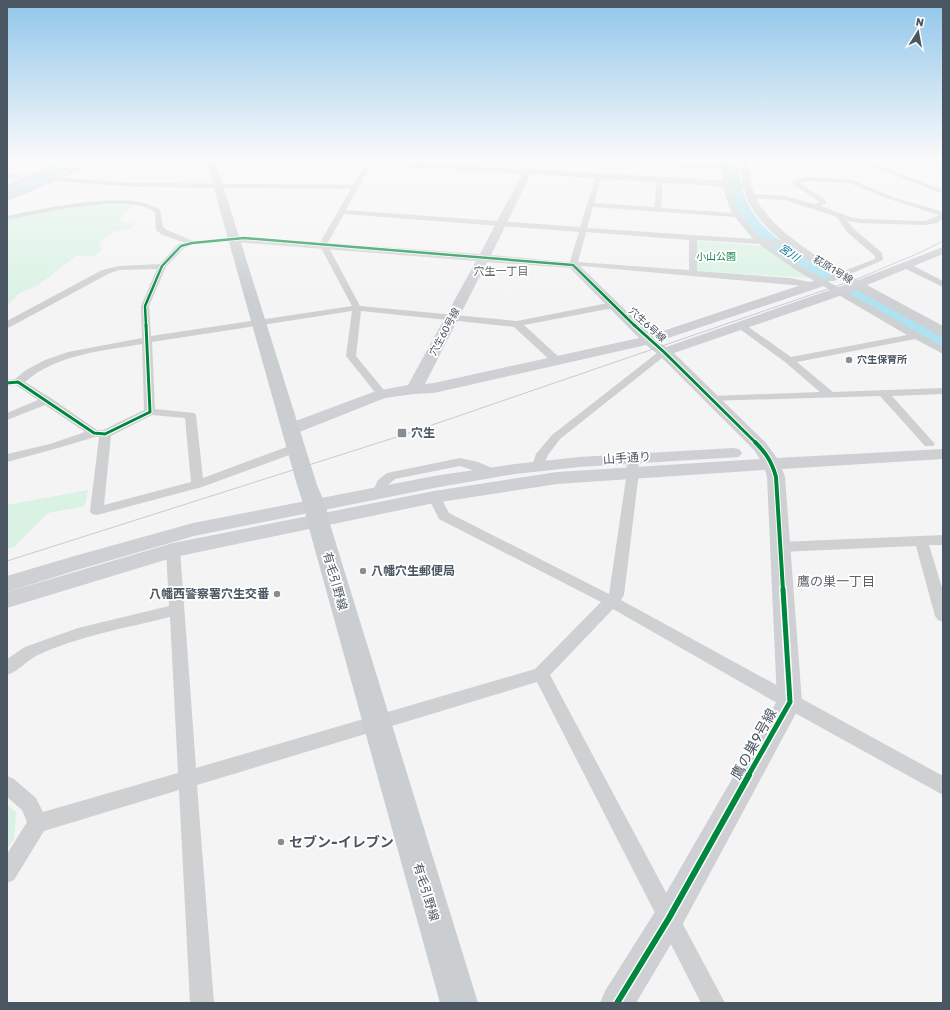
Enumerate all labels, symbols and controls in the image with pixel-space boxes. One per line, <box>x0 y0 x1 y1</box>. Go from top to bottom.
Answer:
north arrow <box>898 12 938 52</box>
text: N <box>915 16 925 30</box>
water label: 宮川 <box>776 241 803 265</box>
park label: 小山公園 <box>696 251 736 263</box>
street label: 萩原1号線 <box>811 253 855 287</box>
district label: 穴生一丁目 <box>474 265 529 278</box>
street label: 穴生6号線 <box>626 305 668 345</box>
street label: 穴生60号線 <box>427 306 463 358</box>
place label: 穴生保育所 <box>857 354 907 366</box>
marker: 穴生保育所 <box>844 355 854 365</box>
place label: 穴生 <box>411 426 435 440</box>
marker: 穴生 <box>396 427 408 439</box>
street label: 山手通り <box>603 449 651 467</box>
street label: 有毛引野線 <box>320 550 350 612</box>
place label: 八幡穴生郵便局 <box>371 564 455 578</box>
marker: 八幡穴生郵便局 <box>358 566 368 576</box>
district label: 鷹の巣一丁目 <box>797 574 875 589</box>
place label: 八幡西警察署穴生交番 <box>149 587 270 601</box>
marker: 八幡西警察署穴生交番 <box>272 589 282 599</box>
street label: 鷹の巣9号線 <box>728 706 780 782</box>
place label: セブン-イレブン <box>289 834 394 851</box>
marker: セブン-イレブン <box>276 837 286 847</box>
street label: 有毛引野線 <box>411 861 441 923</box>

